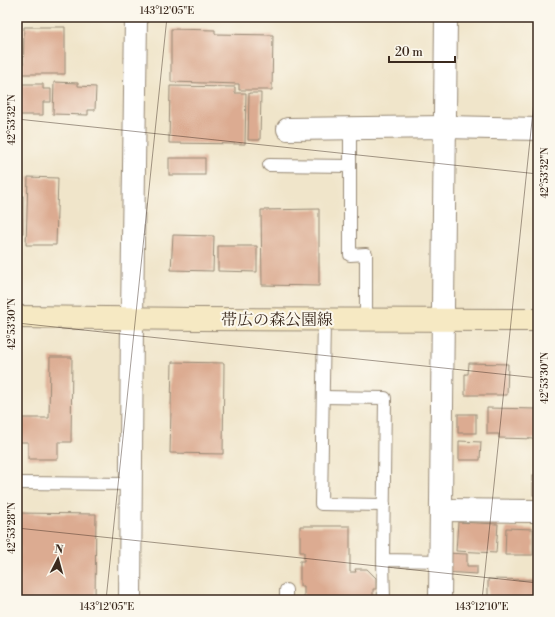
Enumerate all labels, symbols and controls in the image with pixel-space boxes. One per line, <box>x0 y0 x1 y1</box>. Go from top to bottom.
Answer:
text: 143°12'05"E <box>140 5 194 17</box>
scale bar <box>389 38 455 64</box>
text: 20 m <box>395 45 423 60</box>
text: 42°53'32"N <box>6 94 18 146</box>
text: 42°53'32"N <box>539 147 551 199</box>
text: 42°53'30"N <box>6 297 18 350</box>
street label: 帯広の森公園線 <box>221 310 333 330</box>
text: 42°53'30"N <box>539 351 551 404</box>
text: 42°53'28"N <box>6 502 18 554</box>
north arrow <box>38 539 78 579</box>
text: N <box>54 543 64 557</box>
text: 143°12'05"E <box>80 601 134 613</box>
text: 143°12'10"E <box>456 601 509 613</box>

